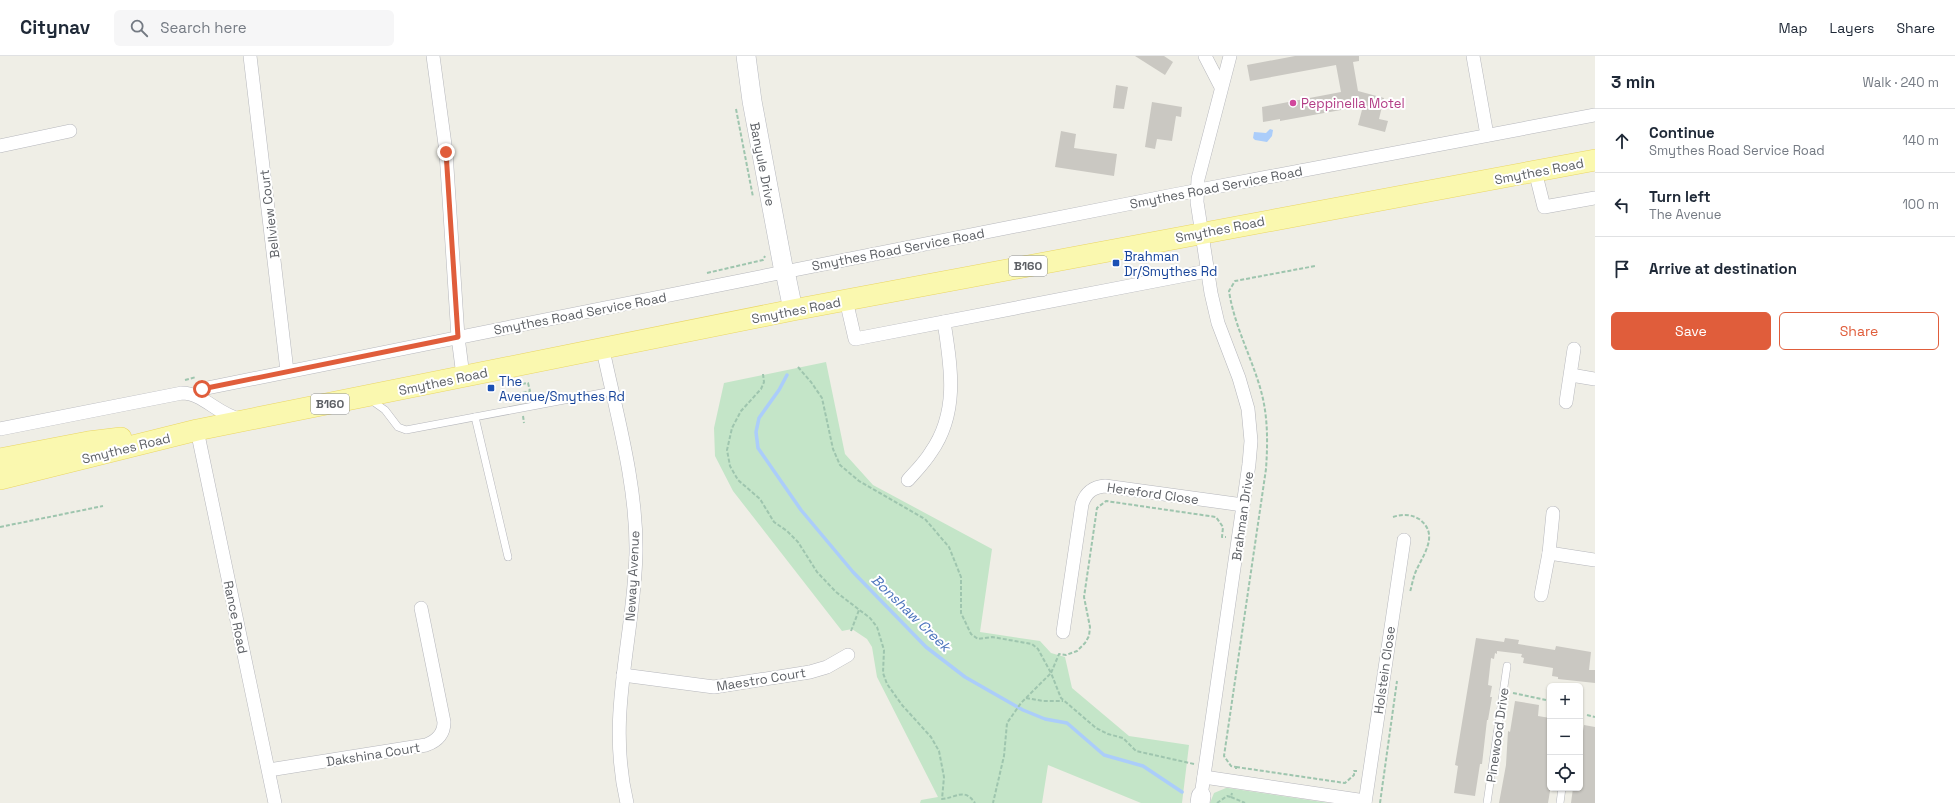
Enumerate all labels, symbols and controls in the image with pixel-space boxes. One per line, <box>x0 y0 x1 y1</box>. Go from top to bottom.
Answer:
search box <box>114 10 394 46</box>
text: Citynav <box>20 15 90 40</box>
icon: search <box>128 17 150 39</box>
text: Search here <box>160 18 247 37</box>
text: Map <box>1778 19 1808 37</box>
text: Layers <box>1830 19 1874 37</box>
text: Share <box>1896 19 1935 37</box>
text: 3 min <box>1611 71 1655 93</box>
text: Walk · 240 m <box>1863 74 1939 91</box>
place label: Peppinella Motel <box>1301 95 1405 112</box>
marker: Peppinella Motel <box>1288 98 1298 108</box>
street label: Banyule Drive <box>746 121 779 208</box>
text: Continue <box>1649 123 1715 142</box>
icon: ahead <box>1611 130 1633 152</box>
text: 140 m <box>1903 132 1939 149</box>
text: Smythes Road Service Road <box>1649 142 1825 159</box>
route end <box>437 143 455 161</box>
street label: Smythes Road <box>1493 154 1585 188</box>
street label: Smythes Road Service Road <box>1128 162 1304 213</box>
street label: Bellview Court <box>256 169 283 259</box>
text: Turn left <box>1649 187 1711 206</box>
icon: left <box>1611 194 1633 216</box>
text: 100 m <box>1902 196 1939 213</box>
text: The Avenue <box>1649 206 1721 223</box>
street label: Smythes Road <box>1174 212 1266 246</box>
street label: Smythes Road Service Road <box>810 224 986 275</box>
place label: Brahman Dr/Smythes Rd <box>1124 248 1217 280</box>
road number: B160 <box>1009 256 1047 276</box>
marker: Brahman Dr/Smythes Rd <box>1111 258 1121 268</box>
icon: arrive <box>1611 258 1633 280</box>
text: Arrive at destination <box>1649 259 1797 278</box>
street label: Smythes Road Service Road <box>492 288 668 339</box>
street label: Smythes Road <box>750 293 842 327</box>
button: Save <box>1611 312 1771 350</box>
button: Share <box>1779 312 1939 350</box>
street label: Smythes Road <box>397 364 489 399</box>
place label: The Avenue/Smythes Rd <box>499 373 625 405</box>
route start <box>193 380 211 398</box>
marker: The Avenue/Smythes Rd <box>486 383 496 393</box>
road number: B160 <box>311 394 349 414</box>
street label: Smythes Road <box>80 429 172 468</box>
street label: Brahman Drive <box>1228 470 1257 562</box>
street label: Hereford Close <box>1106 479 1200 508</box>
street label: Neway Avenue <box>622 530 643 622</box>
water label: Bonshaw Creek <box>868 571 955 656</box>
street label: Rance Road <box>219 579 252 655</box>
street label: Holstein Close <box>1370 625 1399 715</box>
street label: Maestro Court <box>715 664 807 695</box>
map controls <box>1547 683 1583 791</box>
button: + <box>1547 683 1583 719</box>
street label: Pinewood Drive <box>1482 686 1513 784</box>
button: − <box>1547 719 1583 755</box>
street label: Dakshina Court <box>325 739 421 770</box>
button: locate <box>1547 755 1583 791</box>

